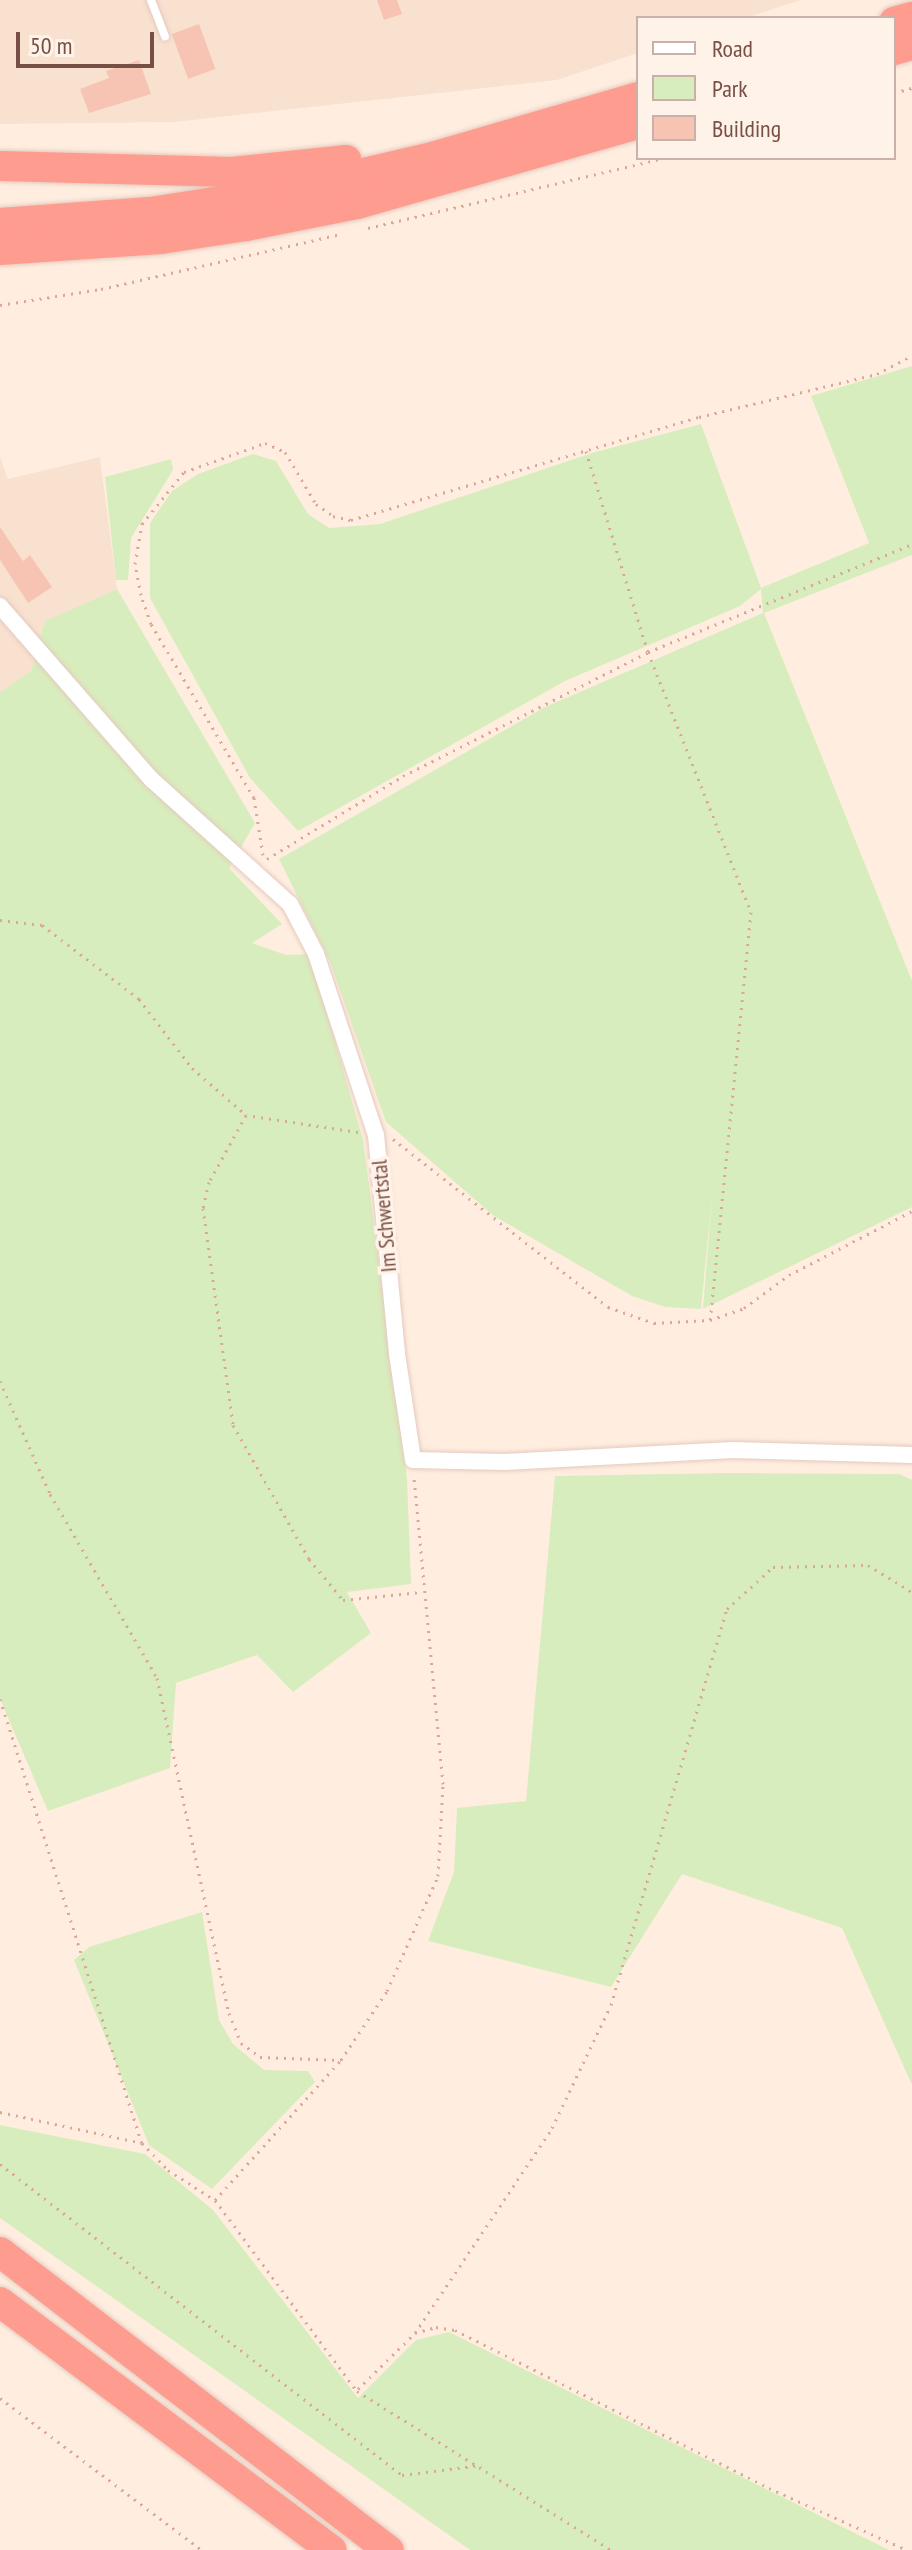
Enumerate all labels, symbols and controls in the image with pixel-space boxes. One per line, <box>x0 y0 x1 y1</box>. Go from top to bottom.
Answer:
scale bar <box>20 16 158 66</box>
legend <box>636 16 896 160</box>
text: 50 m <box>30 30 72 61</box>
text: Road <box>712 33 753 64</box>
text: Park <box>712 73 748 104</box>
text: Building <box>712 113 781 144</box>
street label: Im Schwertstal <box>366 1159 402 1273</box>

